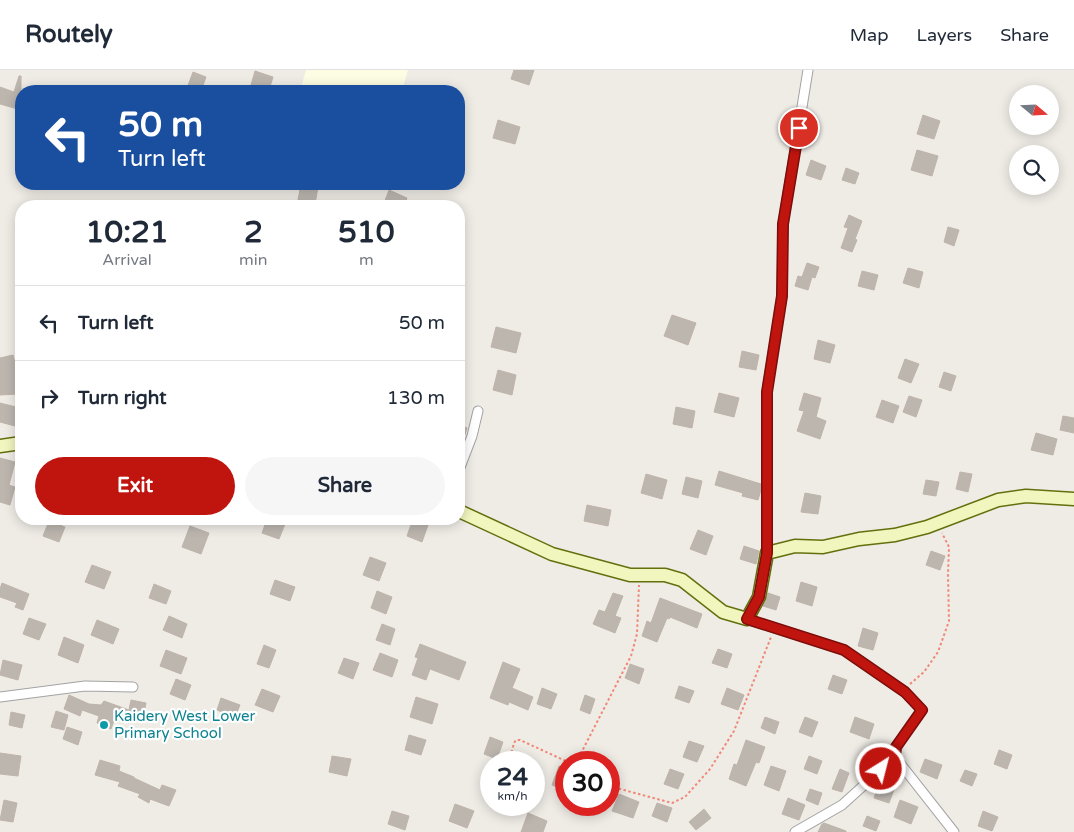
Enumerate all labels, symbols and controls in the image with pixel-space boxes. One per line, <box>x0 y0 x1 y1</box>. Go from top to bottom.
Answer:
text: Routely <box>25 20 113 49</box>
text: Map <box>850 24 889 46</box>
text: Layers <box>917 24 972 46</box>
text: Share <box>1000 24 1049 46</box>
north arrow <box>1009 85 1059 135</box>
map controls <box>1009 85 1059 195</box>
text: 50 m <box>118 104 203 146</box>
icon: left <box>35 105 100 170</box>
pin <box>778 107 820 149</box>
icon: arrive <box>785 114 813 142</box>
button: search <box>1009 145 1059 195</box>
text: Turn left <box>118 146 206 172</box>
text: 10:21 <box>85 214 169 251</box>
text: 2 <box>244 214 263 251</box>
text: 510 <box>338 214 395 251</box>
text: Arrival <box>102 250 152 270</box>
text: min <box>239 250 268 270</box>
text: m <box>359 250 374 270</box>
icon: left <box>35 309 63 337</box>
text: Turn left <box>78 312 154 334</box>
text: 50 m <box>399 312 445 334</box>
icon: right <box>35 384 63 412</box>
text: Turn right <box>78 387 166 409</box>
text: 130 m <box>387 387 445 409</box>
button: Exit <box>35 457 235 515</box>
button: Share <box>245 457 445 515</box>
place label: Kaidery West Lower Primary School <box>114 707 256 742</box>
marker: Kaidery West Lower Primary School <box>98 719 110 731</box>
position arrow <box>854 742 906 794</box>
speed limit sign: 30 <box>555 751 620 816</box>
text: 24 <box>497 762 528 792</box>
text: km/h <box>497 789 528 803</box>

